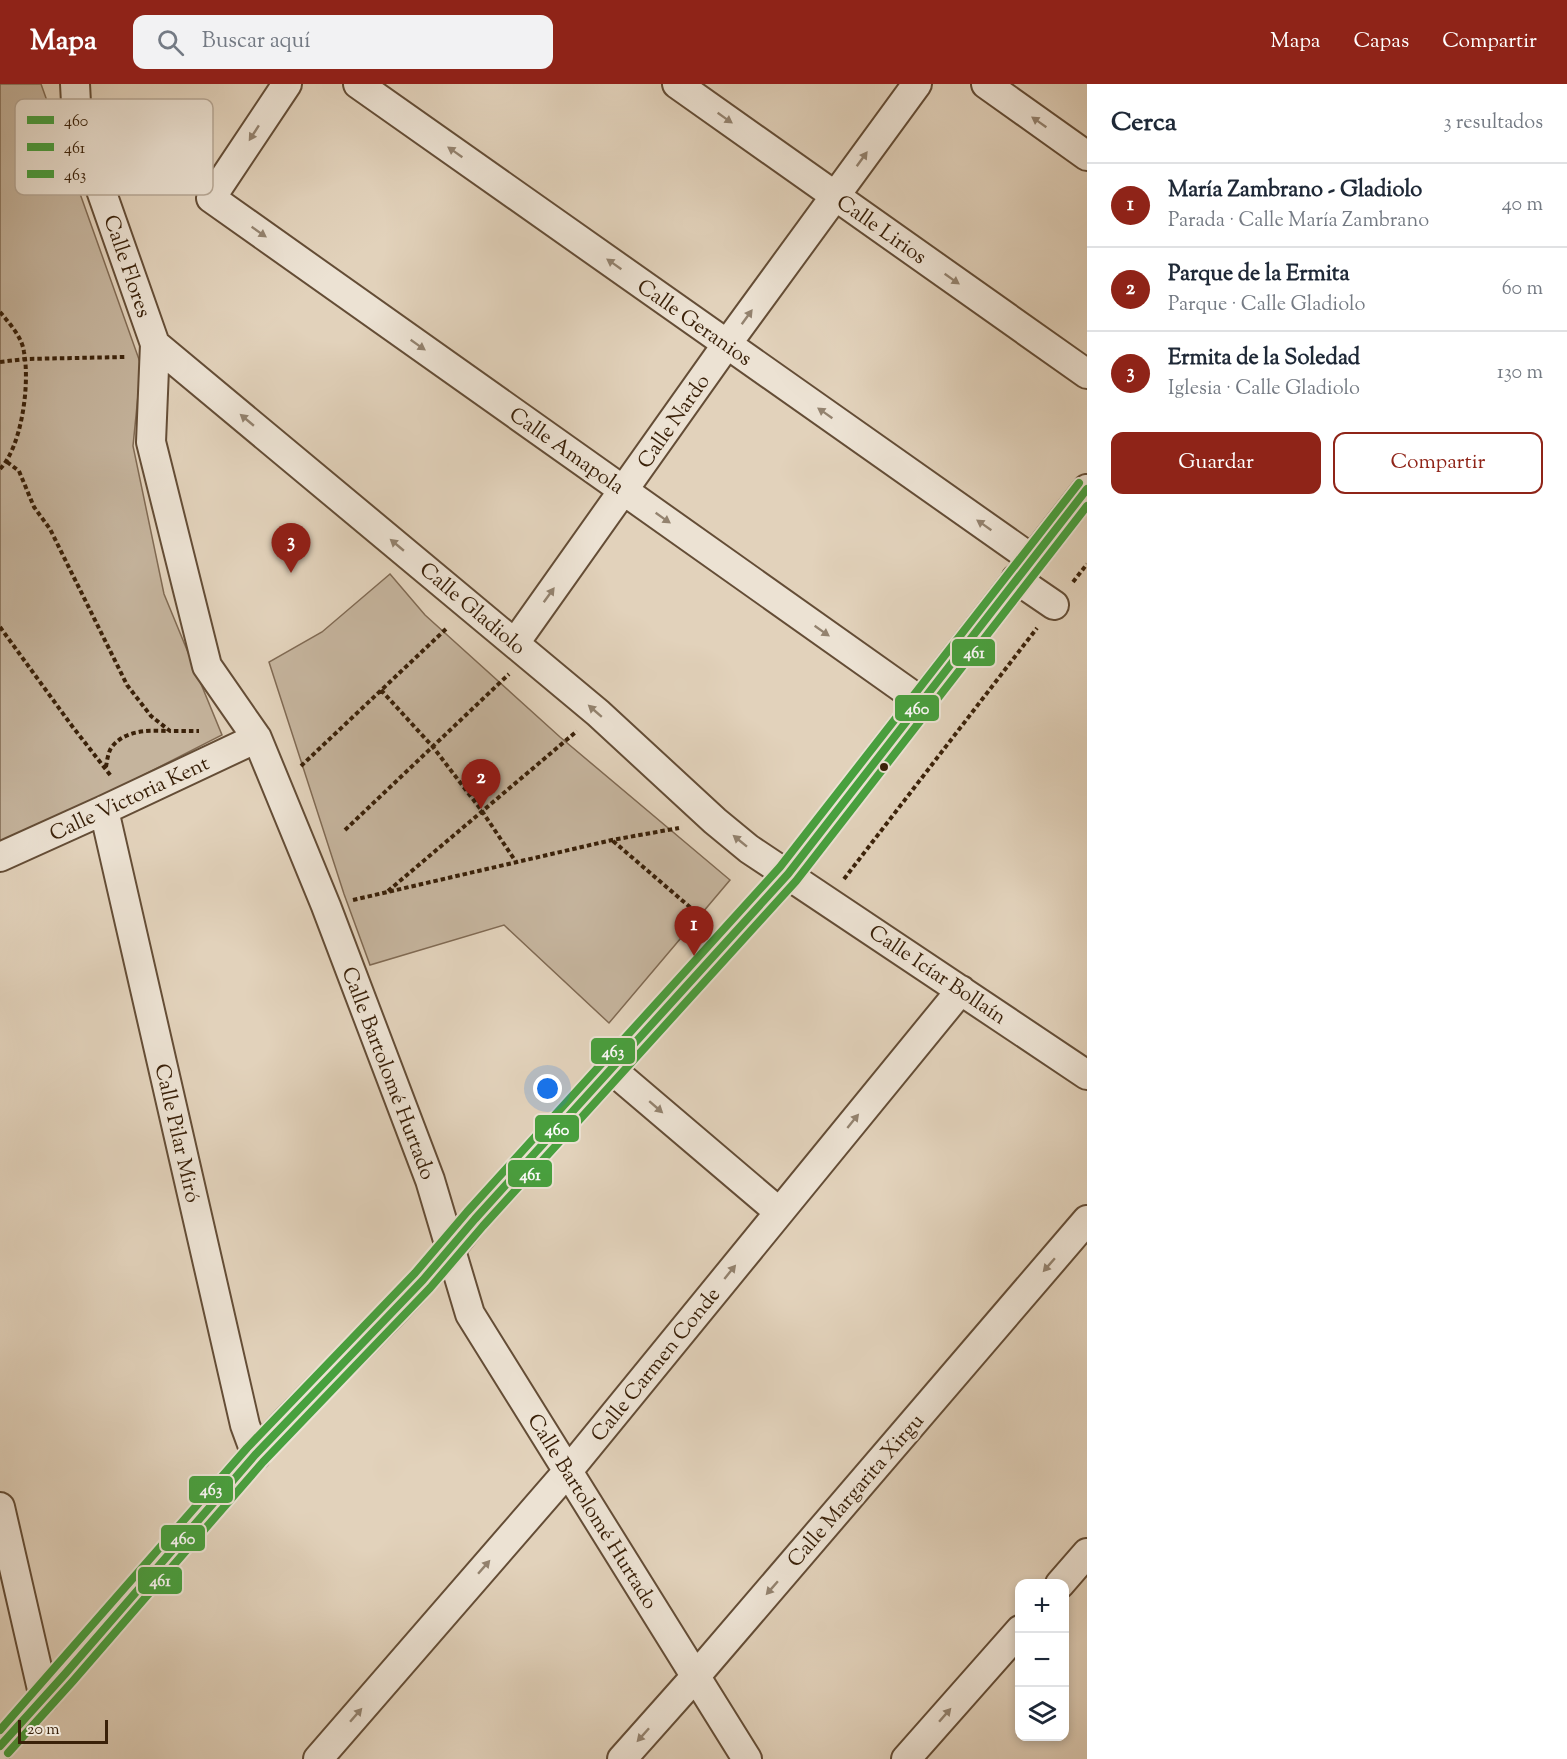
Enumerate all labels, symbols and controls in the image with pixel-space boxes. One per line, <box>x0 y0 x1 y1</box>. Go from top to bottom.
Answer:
search box <box>133 15 553 69</box>
text: Mapa <box>30 22 97 62</box>
icon: search <box>154 26 187 59</box>
text: Buscar aquí <box>202 26 311 58</box>
text: Mapa <box>1270 27 1320 57</box>
text: Capas <box>1353 27 1409 57</box>
text: Compartir <box>1442 27 1537 57</box>
legend <box>15 99 213 195</box>
text: Cerca <box>1111 105 1177 142</box>
text: 3 resultados <box>1443 109 1543 138</box>
text: 460 <box>64 111 88 134</box>
one-way arrow <box>716 112 732 124</box>
one-way arrow <box>1032 116 1048 128</box>
one-way arrow <box>249 125 260 141</box>
text: 461 <box>64 138 86 161</box>
one-way arrow <box>447 146 463 158</box>
one-way arrow <box>856 152 868 168</box>
text: 463 <box>64 165 86 188</box>
text: María Zambrano - Gladiolo <box>1168 175 1422 207</box>
street label: Calle Lirios <box>830 189 932 273</box>
text: 1 <box>1127 191 1134 220</box>
text: 40 m <box>1502 191 1543 220</box>
text: Parada · Calle María Zambrano <box>1168 207 1429 236</box>
street label: Calle Flores <box>95 211 158 322</box>
one-way arrow <box>251 226 267 238</box>
one-way arrow <box>607 258 623 270</box>
text: Parque de la Ermita <box>1168 259 1350 291</box>
street label: Calle Geranios <box>630 273 758 375</box>
one-way arrow <box>944 273 960 285</box>
text: 2 <box>1126 275 1135 304</box>
text: 60 m <box>1502 275 1543 304</box>
text: Parque · Calle Gladiolo <box>1168 291 1365 320</box>
one-way arrow <box>741 309 753 325</box>
one-way arrow <box>410 339 426 351</box>
text: Ermita de la Soledad <box>1168 343 1360 375</box>
text: 3 <box>1126 359 1135 388</box>
text: 130 m <box>1497 359 1543 388</box>
street label: Calle Nardo <box>631 369 718 475</box>
text: Iglesia · Calle Gladiolo <box>1168 375 1360 404</box>
street label: Calle Amapola <box>502 401 630 503</box>
one-way arrow <box>817 408 833 419</box>
one-way arrow <box>240 414 255 427</box>
button: Guardar <box>1111 432 1321 494</box>
button: Compartir <box>1333 432 1543 494</box>
one-way arrow <box>654 512 670 524</box>
one-way arrow <box>977 519 993 531</box>
pin: 3 <box>272 524 310 573</box>
one-way arrow <box>390 539 405 552</box>
street label: Calle Gladiolo <box>412 556 531 663</box>
one-way arrow <box>542 588 554 603</box>
one-way arrow <box>813 625 829 637</box>
line badge: 461 <box>951 638 996 667</box>
text: 461 <box>962 643 985 666</box>
line badge: 460 <box>894 694 940 722</box>
text: 460 <box>904 699 930 722</box>
one-way arrow <box>587 704 603 717</box>
street label: Calle Victoria Kent <box>45 750 215 850</box>
pin: 2 <box>462 760 500 809</box>
unlabelled marker <box>878 761 890 773</box>
one-way arrow <box>732 835 747 848</box>
pin: 1 <box>674 906 714 956</box>
street label: Calle Icíar Bollaín <box>862 918 1012 1033</box>
street label: Calle Bartolomé Hurtado <box>333 963 442 1185</box>
line badge: 463 <box>590 1037 636 1065</box>
text: 463 <box>601 1042 625 1065</box>
street label: Calle Pilar Miró <box>145 1061 207 1206</box>
your location <box>533 1074 562 1103</box>
one-way arrow <box>648 1100 663 1113</box>
line badge: 460 <box>534 1114 580 1143</box>
one-way arrow <box>846 1114 859 1129</box>
text: 460 <box>544 1120 570 1143</box>
line badge: 461 <box>507 1159 553 1188</box>
text: 461 <box>518 1165 541 1188</box>
one-way arrow <box>1042 1257 1056 1272</box>
one-way arrow <box>723 1265 735 1280</box>
street label: Calle Carmen Conde <box>585 1281 728 1449</box>
street label: Calle Bartolomé Hurtado <box>519 1408 664 1616</box>
street label: Calle Margarita Xirgu <box>781 1408 932 1575</box>
line badge: 463 <box>188 1475 234 1504</box>
text: 463 <box>199 1480 223 1503</box>
line badge: 460 <box>160 1524 206 1552</box>
text: 460 <box>170 1529 196 1552</box>
one-way arrow <box>477 1560 491 1575</box>
line badge: 461 <box>137 1566 183 1595</box>
text: 461 <box>148 1571 171 1594</box>
map controls <box>1015 1579 1069 1741</box>
button: + <box>1015 1579 1069 1633</box>
one-way arrow <box>765 1580 778 1596</box>
button: − <box>1015 1633 1069 1687</box>
button: layers <box>1015 1687 1069 1741</box>
one-way arrow <box>349 1708 362 1723</box>
one-way arrow <box>938 1708 951 1723</box>
scale bar <box>18 1717 108 1744</box>
text: 20 m <box>27 1719 60 1742</box>
one-way arrow <box>637 1727 650 1742</box>

